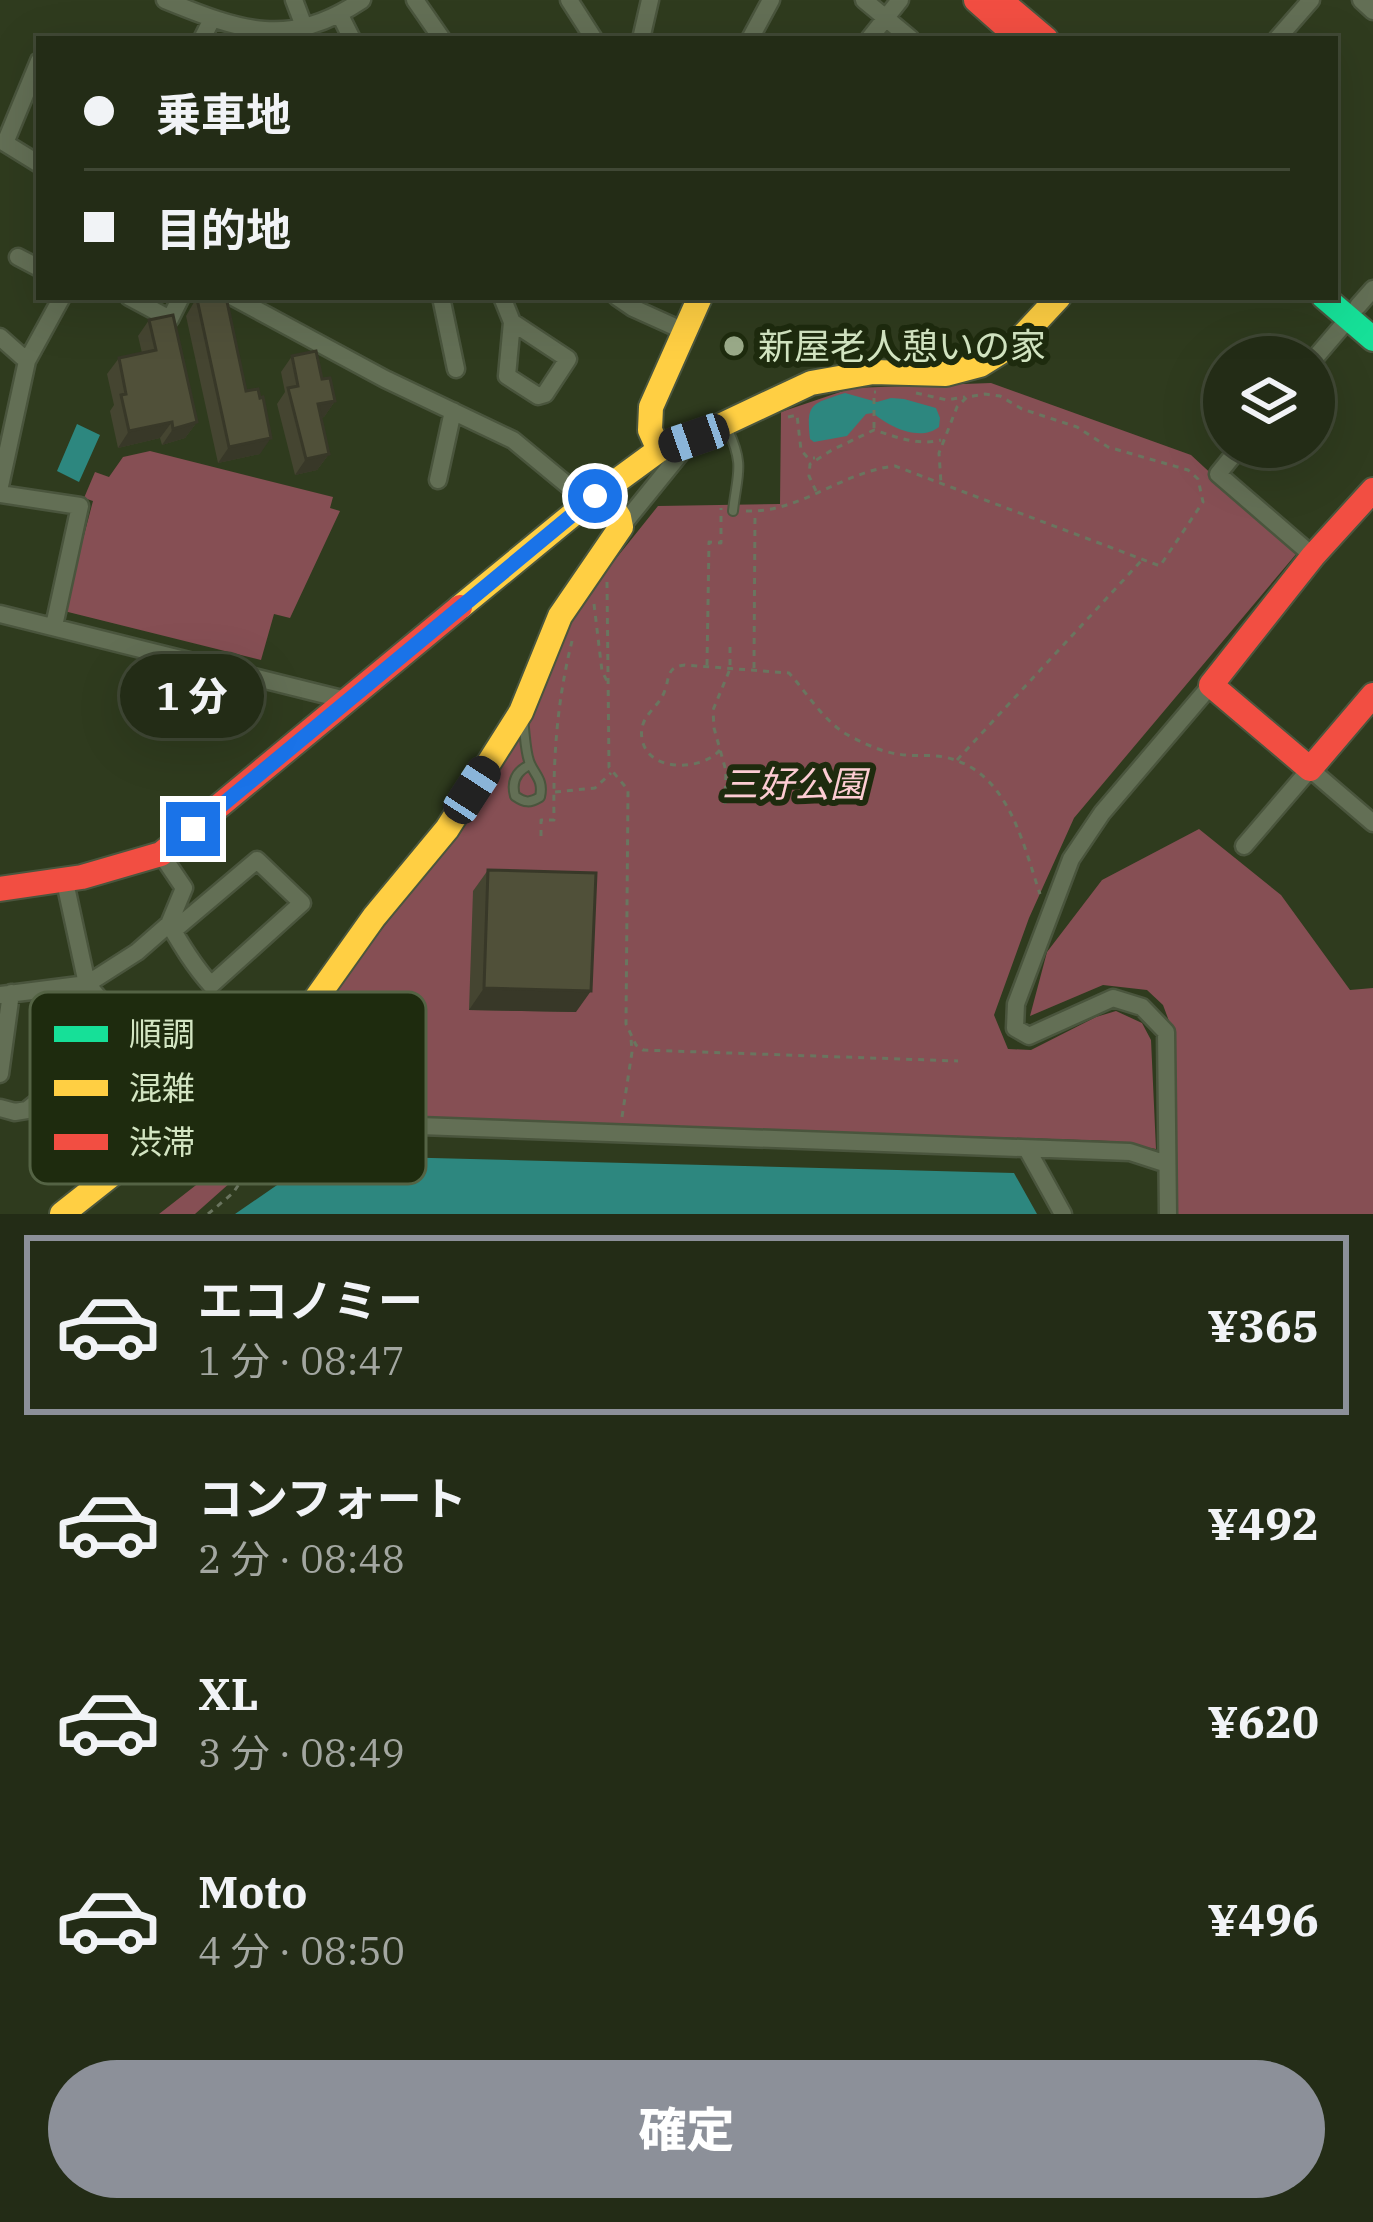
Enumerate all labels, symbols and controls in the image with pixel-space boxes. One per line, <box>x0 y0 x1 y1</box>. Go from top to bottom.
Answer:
text: 乗車地 <box>156 85 291 143</box>
text: 目的地 <box>156 200 291 258</box>
place label: 新屋老人憩いの家 <box>758 322 1046 369</box>
marker: 新屋老人憩いの家 <box>721 333 747 359</box>
map controls <box>1203 336 1335 468</box>
button: layers <box>1203 336 1335 468</box>
car <box>654 409 734 467</box>
route start <box>568 469 622 523</box>
callout: 1 分 <box>121 655 265 739</box>
text: 1 分 <box>156 670 228 721</box>
car <box>437 750 507 830</box>
park label: 三好公園 <box>722 760 871 807</box>
route end <box>166 802 220 856</box>
legend <box>30 992 426 1184</box>
text: 順調 <box>129 1012 195 1055</box>
text: 混雑 <box>129 1066 195 1109</box>
text: 渋滞 <box>129 1120 195 1163</box>
icon: car <box>54 1271 162 1379</box>
text: エコノミー <box>198 1271 423 1329</box>
text: ¥365 <box>1207 1296 1319 1354</box>
text: 1 分 · 08:47 <box>198 1335 405 1386</box>
icon: car <box>54 1469 162 1577</box>
text: コンフォート <box>198 1469 467 1527</box>
text: ¥492 <box>1207 1494 1319 1552</box>
text: 2 分 · 08:48 <box>198 1533 405 1584</box>
text: XL <box>198 1664 259 1722</box>
icon: car <box>54 1667 162 1775</box>
text: ¥620 <box>1207 1692 1319 1750</box>
text: 3 分 · 08:49 <box>198 1727 405 1778</box>
text: Moto <box>198 1862 308 1920</box>
icon: car <box>54 1865 162 1973</box>
text: ¥496 <box>1207 1890 1319 1948</box>
text: 4 分 · 08:50 <box>198 1925 405 1976</box>
button: 確定 <box>48 2060 1325 2198</box>

